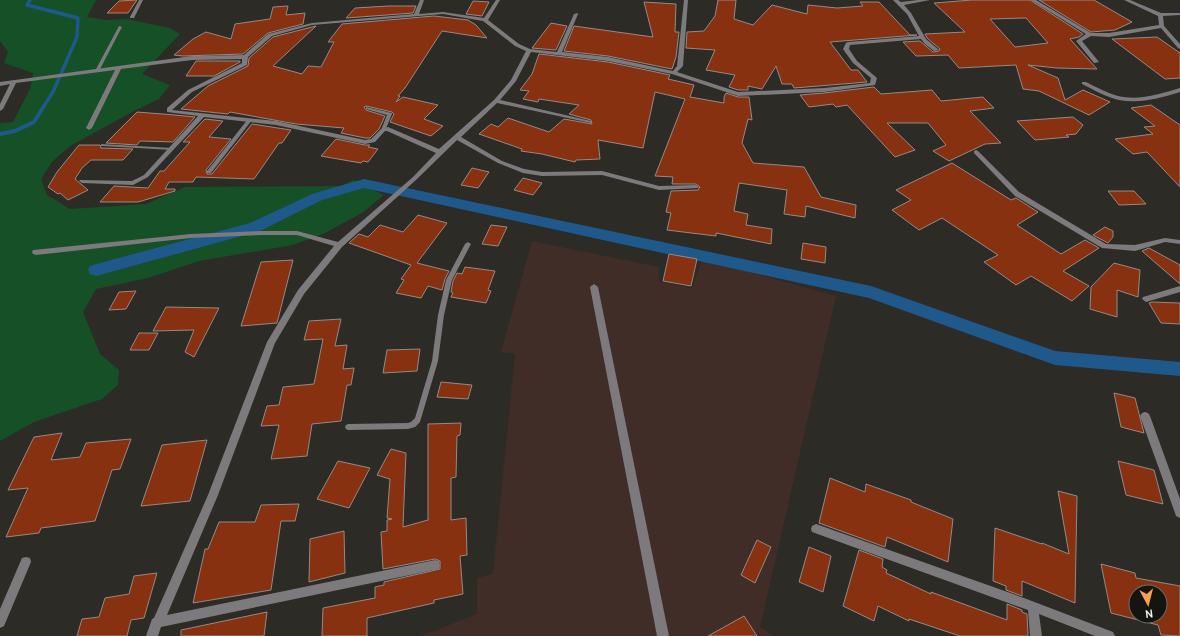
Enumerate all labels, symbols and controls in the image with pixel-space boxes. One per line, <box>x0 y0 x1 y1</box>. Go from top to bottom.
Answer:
north arrow <box>1128 584 1168 624</box>
text: N <box>1145 607 1154 621</box>

